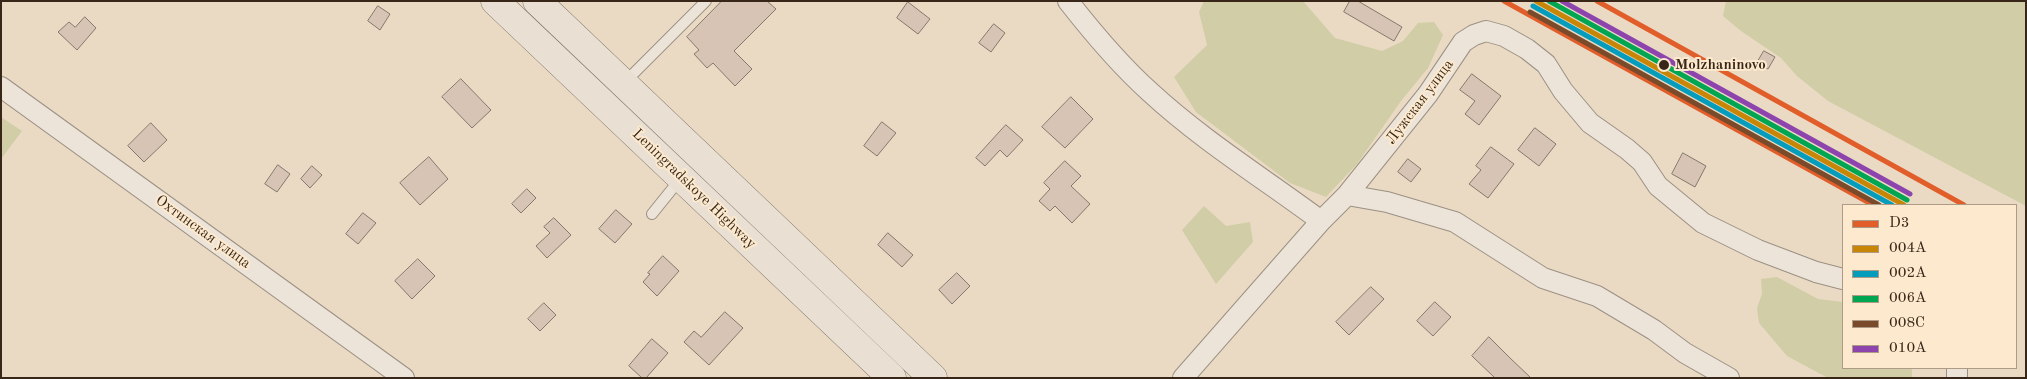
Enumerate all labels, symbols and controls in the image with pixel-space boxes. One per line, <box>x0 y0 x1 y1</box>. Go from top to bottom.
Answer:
street label: Лужская улица <box>1382 56 1458 148</box>
place label: Molzhaninovo <box>1675 56 1766 74</box>
marker: Molzhaninovo <box>1657 58 1671 72</box>
street label: Leningradskoye Highway <box>628 125 760 253</box>
street label: Охтинская улица <box>152 191 254 273</box>
legend <box>1842 204 2017 369</box>
text: D3 <box>1889 216 1909 231</box>
text: 004А <box>1889 241 1927 256</box>
text: 002А <box>1889 266 1927 281</box>
text: 006А <box>1889 291 1927 306</box>
text: 008С <box>1889 316 1925 331</box>
text: 010А <box>1889 341 1927 356</box>

